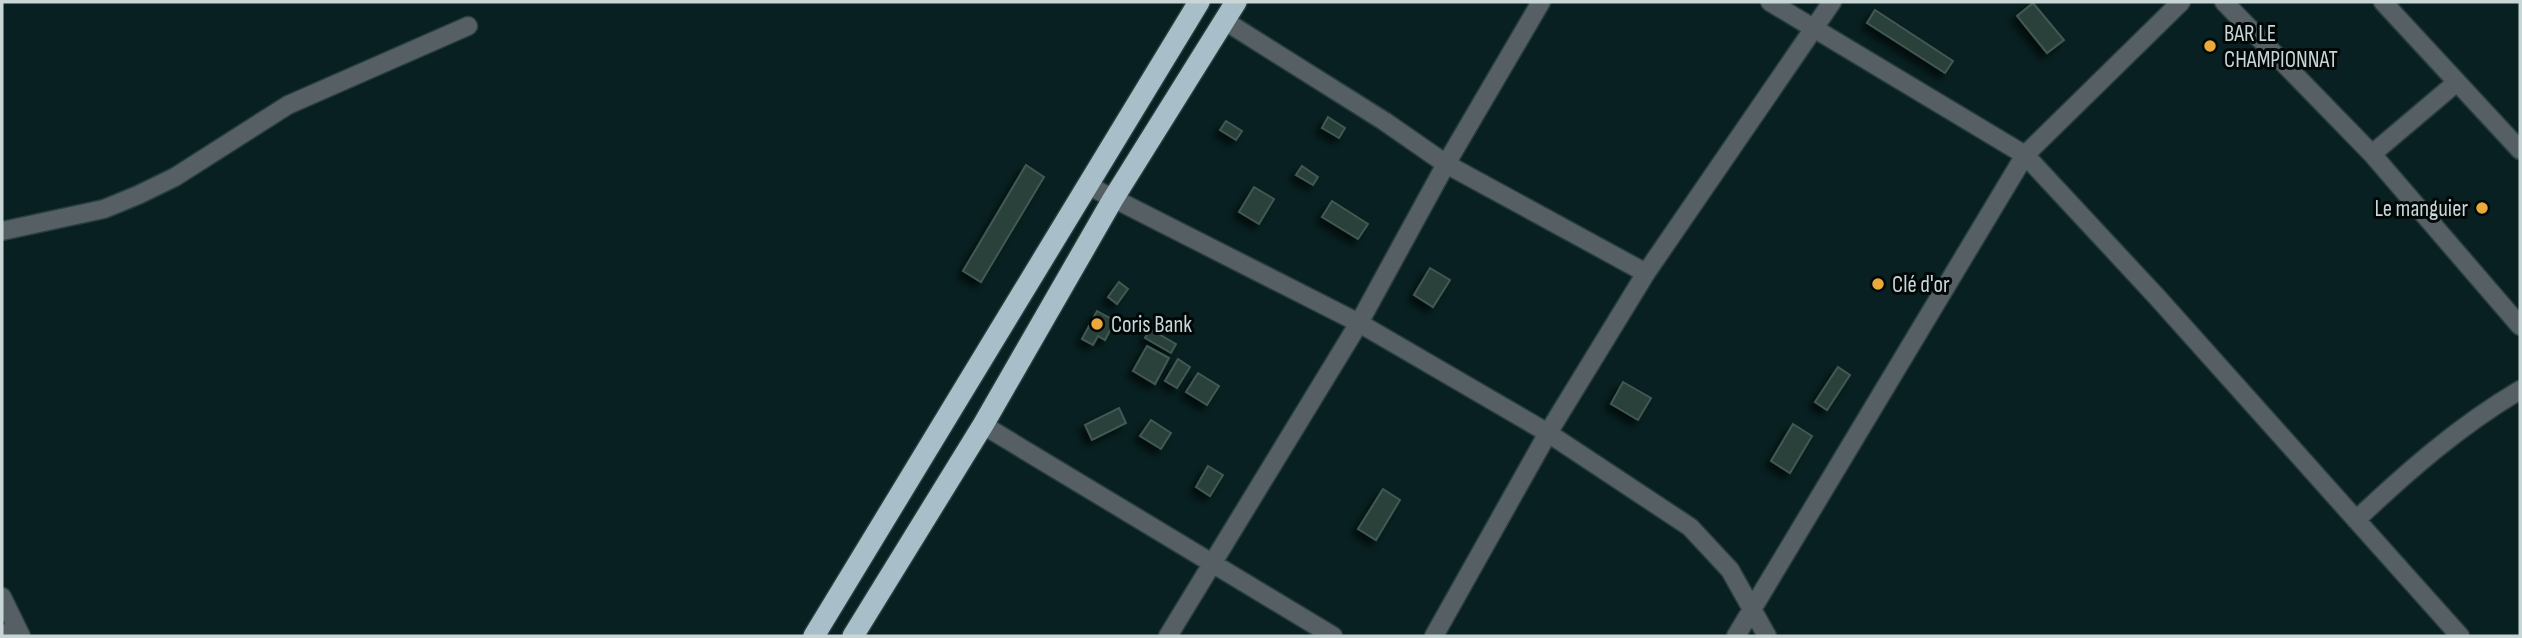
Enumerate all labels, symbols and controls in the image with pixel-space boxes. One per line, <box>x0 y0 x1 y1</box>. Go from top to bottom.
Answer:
place label: BAR LE CHAMPIONNAT <box>2224 20 2338 74</box>
marker: BAR LE CHAMPIONNAT <box>2202 38 2218 54</box>
place label: Le manguier <box>2374 195 2468 223</box>
marker: Le manguier <box>2474 200 2490 216</box>
place label: Clé d'or <box>1892 271 1950 299</box>
marker: Clé d'or <box>1870 276 1886 292</box>
place label: Coris Bank <box>1111 311 1192 339</box>
marker: Coris Bank <box>1089 316 1105 332</box>

